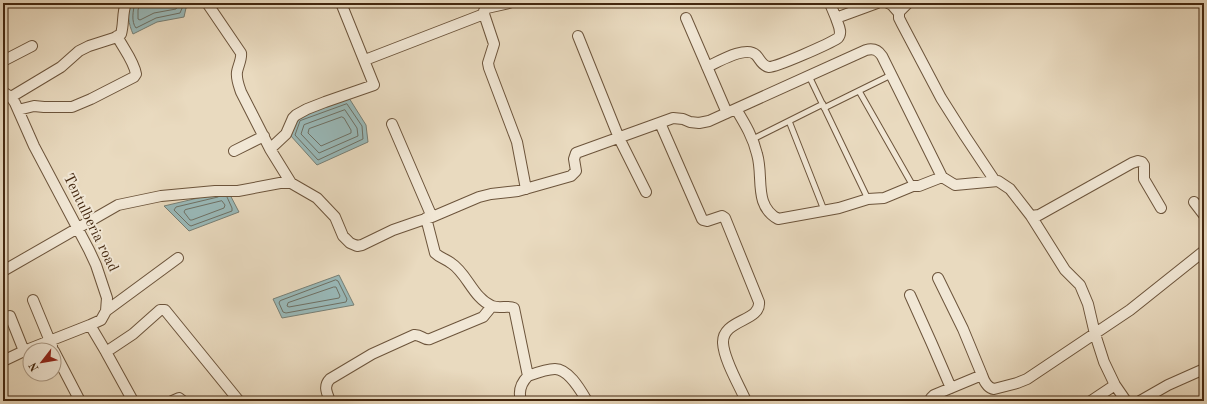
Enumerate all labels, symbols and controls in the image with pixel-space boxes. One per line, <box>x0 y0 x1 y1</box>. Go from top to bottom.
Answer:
street label: Tentulberia road <box>60 172 120 275</box>
north arrow <box>22 342 62 382</box>
text: N <box>28 359 42 373</box>

